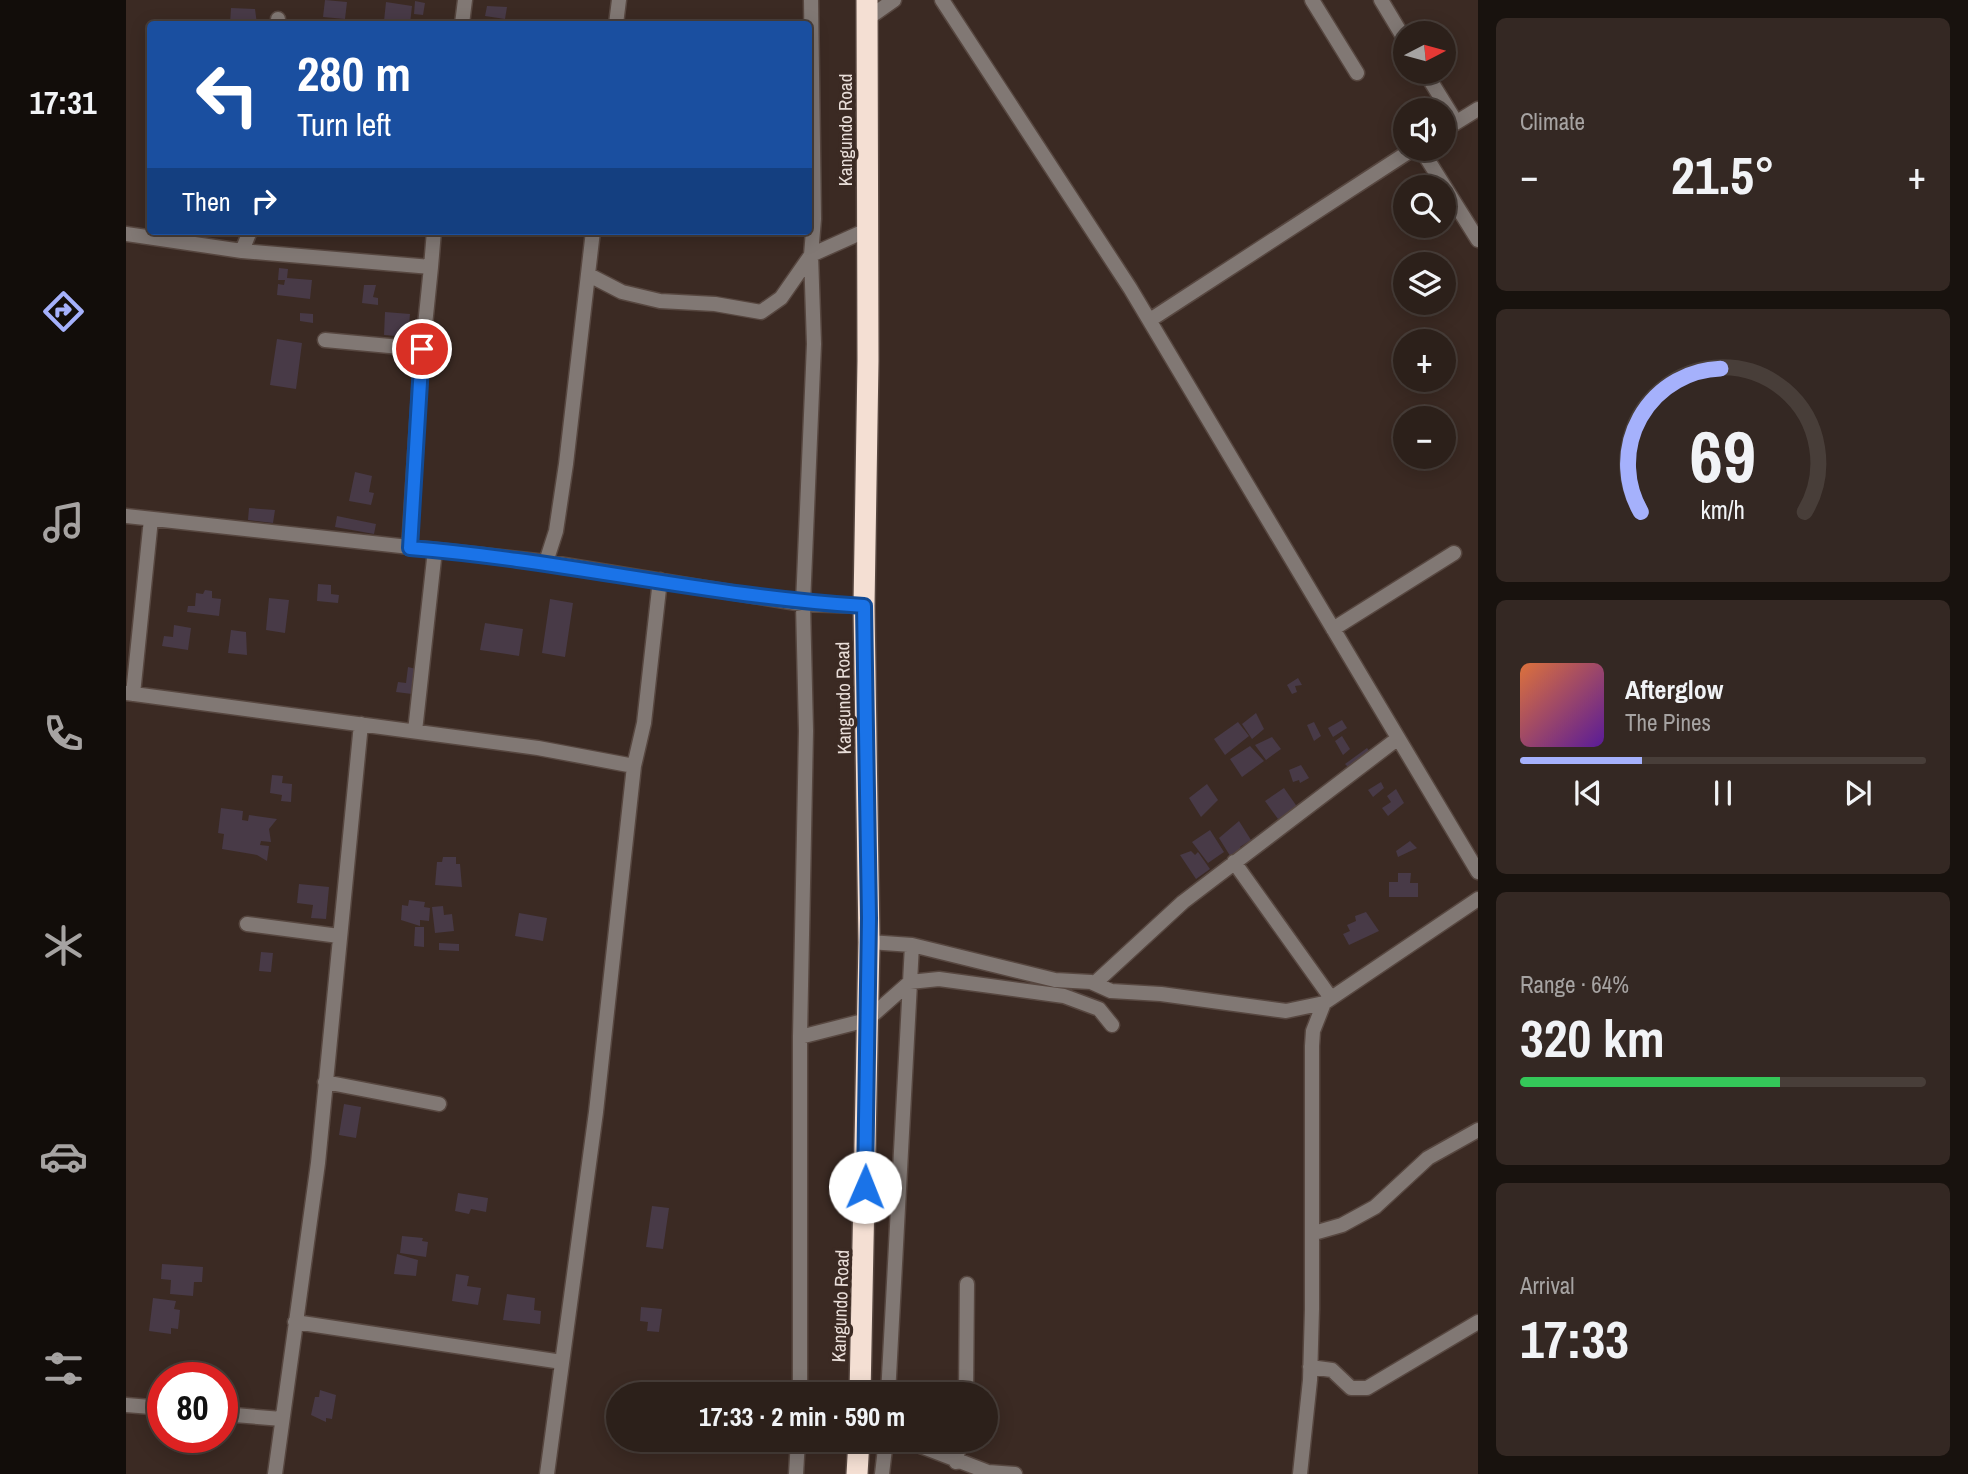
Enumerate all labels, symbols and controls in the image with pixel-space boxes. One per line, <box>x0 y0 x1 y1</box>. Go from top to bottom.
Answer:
north arrow <box>1393 21 1456 84</box>
map controls <box>1393 21 1456 469</box>
text: 280 m <box>297 40 411 106</box>
icon: left <box>182 49 273 140</box>
street label: Kangundo Road <box>832 74 858 186</box>
text: 17:31 <box>29 81 97 124</box>
button: sound <box>1393 98 1456 161</box>
text: Turn left <box>297 103 391 146</box>
text: Climate <box>1520 106 1585 137</box>
text: 21.5° <box>1671 140 1775 210</box>
text: − <box>1520 150 1538 201</box>
text: + <box>1908 150 1926 201</box>
button: search <box>1393 175 1456 238</box>
icon: right <box>245 182 283 220</box>
text: Then <box>182 184 231 219</box>
button: layers <box>1393 252 1456 315</box>
icon: directions <box>39 287 88 336</box>
pin <box>392 319 452 379</box>
button: + <box>1393 329 1456 392</box>
icon: arrive <box>403 330 441 368</box>
button: − <box>1393 406 1456 469</box>
text: 69 <box>1690 407 1756 505</box>
text: km/h <box>1701 493 1745 527</box>
icon: music <box>39 498 88 547</box>
street label: Kangundo Road <box>829 641 857 755</box>
text: Afterglow <box>1625 672 1723 707</box>
text: The Pines <box>1625 707 1711 738</box>
icon: phone <box>39 709 88 758</box>
icon: previous <box>1569 774 1607 812</box>
icon: pause <box>1704 774 1742 812</box>
icon: next <box>1839 774 1877 812</box>
icon: climate <box>39 921 88 970</box>
text: Range · 64% <box>1520 969 1629 1000</box>
text: 320 km <box>1520 1003 1665 1073</box>
icon: car <box>39 1132 88 1181</box>
position arrow <box>828 1150 902 1224</box>
street label: Kangundo Road <box>825 1249 855 1363</box>
text: Arrival <box>1520 1270 1575 1301</box>
text: 17:33 <box>1520 1304 1629 1374</box>
icon: filters <box>39 1344 88 1393</box>
speed limit sign: 80 <box>147 1362 238 1453</box>
text: 17:33 · 2 min · 590 m <box>699 1399 905 1434</box>

